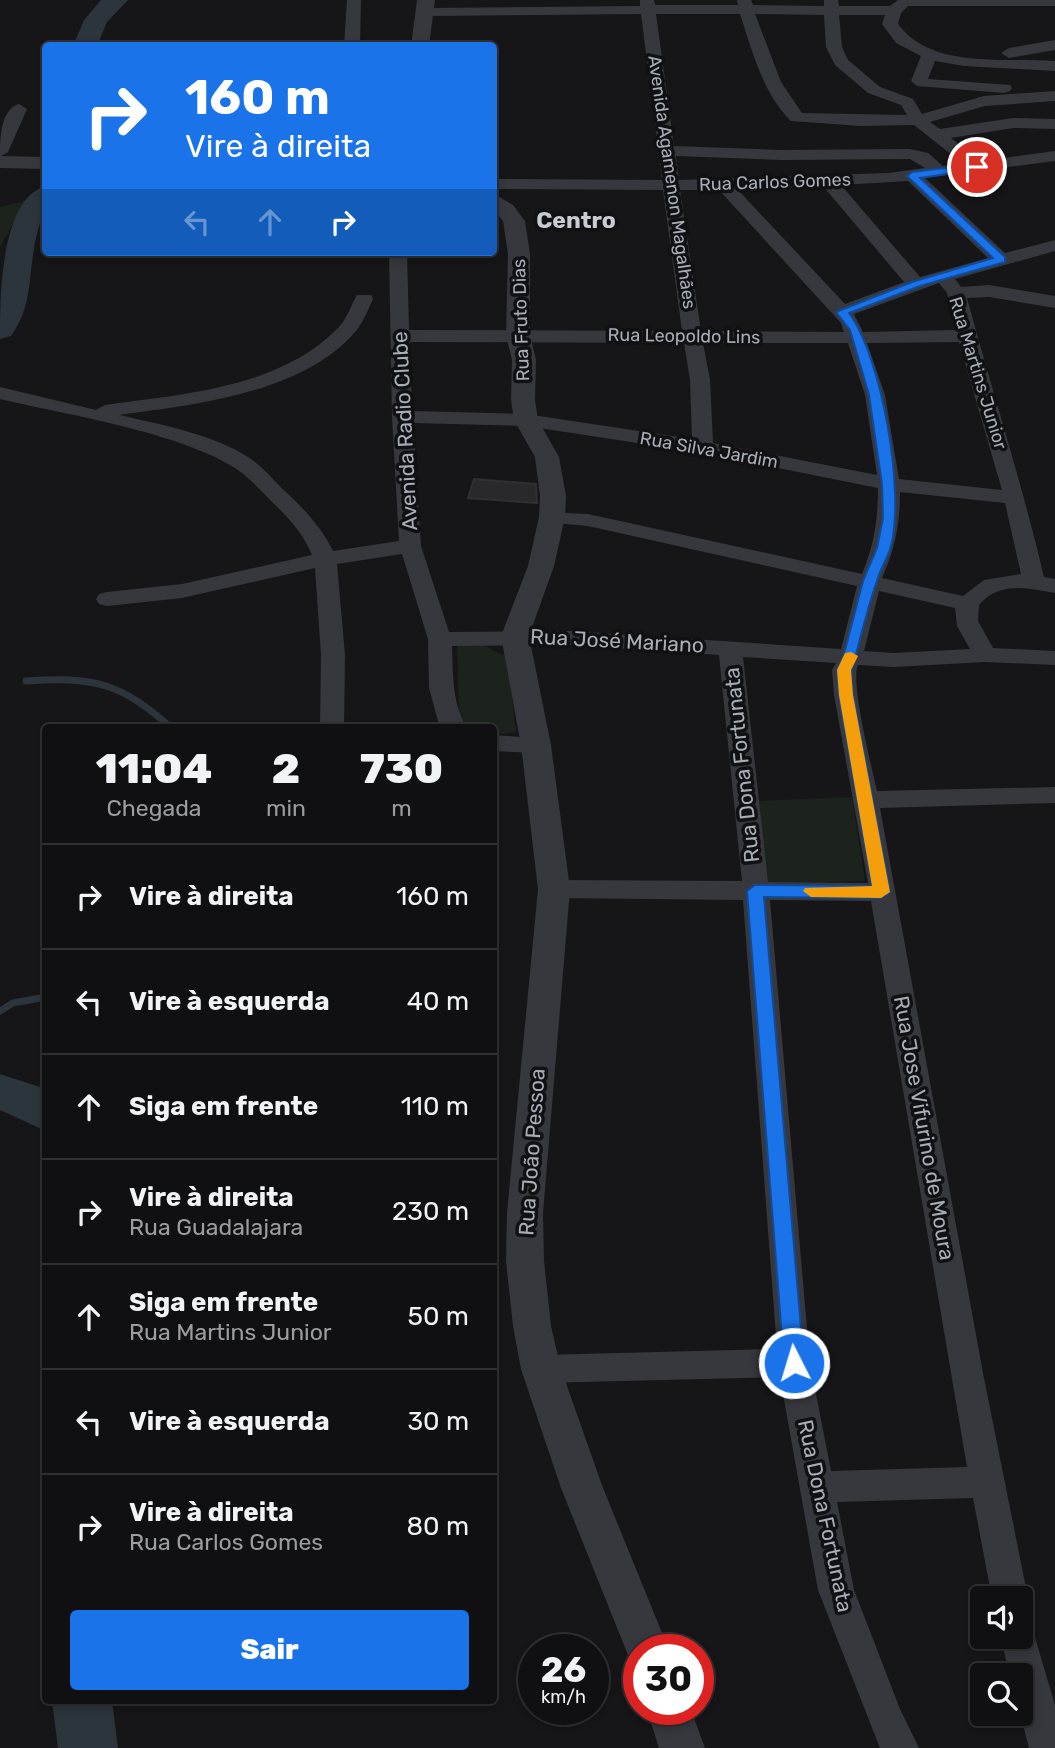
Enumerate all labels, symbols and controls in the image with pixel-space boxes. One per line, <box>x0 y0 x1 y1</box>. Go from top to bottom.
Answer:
street label: Avenida Agamenon Magalhães <box>643 54 701 310</box>
text: 160 m <box>185 68 330 126</box>
icon: right <box>70 70 161 161</box>
text: Vire à direita <box>185 127 371 165</box>
pin <box>947 137 1007 197</box>
icon: arrive <box>958 148 996 186</box>
street label: Rua Carlos Gomes <box>699 168 851 196</box>
icon: left <box>178 203 216 241</box>
icon: ahead <box>251 203 289 241</box>
icon: right <box>324 203 362 241</box>
district label: Centro <box>536 206 616 234</box>
street label: Rua Fruto Dias <box>508 258 534 382</box>
street label: Rua Martins Junior <box>944 294 1012 452</box>
street label: Rua Leopoldo Lins <box>607 324 761 348</box>
street label: Avenida Radio Clube <box>387 331 422 531</box>
street label: Rua Silva Jardim <box>638 427 780 473</box>
street label: Rua José Mariano <box>530 623 704 658</box>
street label: Rua Dona Fortunata <box>719 666 764 864</box>
text: 11:04 <box>96 744 212 794</box>
text: 2 <box>272 744 300 794</box>
text: 730 <box>360 744 443 794</box>
text: Chegada <box>107 794 202 822</box>
text: min <box>266 794 306 822</box>
text: m <box>391 794 412 822</box>
icon: right <box>70 878 108 916</box>
text: Vire à direita <box>129 881 294 912</box>
text: 160 m <box>396 881 469 912</box>
icon: left <box>70 983 108 1021</box>
text: Vire à esquerda <box>129 986 330 1017</box>
text: 40 m <box>407 986 469 1017</box>
street label: Rua Jose Vifurino de Moura <box>889 994 960 1262</box>
street label: Rua João Pessoa <box>513 1068 550 1236</box>
icon: ahead <box>70 1088 108 1126</box>
text: Siga em frente <box>129 1091 318 1122</box>
text: 110 m <box>401 1091 469 1122</box>
text: Vire à direita <box>129 1182 294 1213</box>
icon: right <box>70 1193 108 1231</box>
text: 230 m <box>392 1196 469 1227</box>
text: Rua Guadalajara <box>129 1213 303 1241</box>
text: Siga em frente <box>129 1287 318 1318</box>
icon: ahead <box>70 1298 108 1336</box>
text: 50 m <box>408 1301 469 1332</box>
text: Rua Martins Junior <box>129 1318 332 1346</box>
position arrow <box>757 1326 831 1400</box>
icon: left <box>70 1403 108 1441</box>
text: Vire à esquerda <box>129 1406 330 1437</box>
text: 30 m <box>407 1406 469 1437</box>
street label: Rua Dona Fortunata <box>793 1417 858 1614</box>
text: Vire à direita <box>129 1497 294 1528</box>
icon: right <box>70 1508 108 1546</box>
text: 80 m <box>406 1511 469 1542</box>
text: Rua Carlos Gomes <box>129 1528 323 1556</box>
map controls <box>970 1586 1033 1726</box>
button: sound <box>970 1586 1033 1649</box>
button: Sair <box>70 1610 469 1690</box>
speed limit sign: 30 <box>623 1634 714 1725</box>
text: 26 <box>541 1649 586 1691</box>
button: search <box>970 1663 1033 1726</box>
text: km/h <box>541 1686 586 1708</box>

